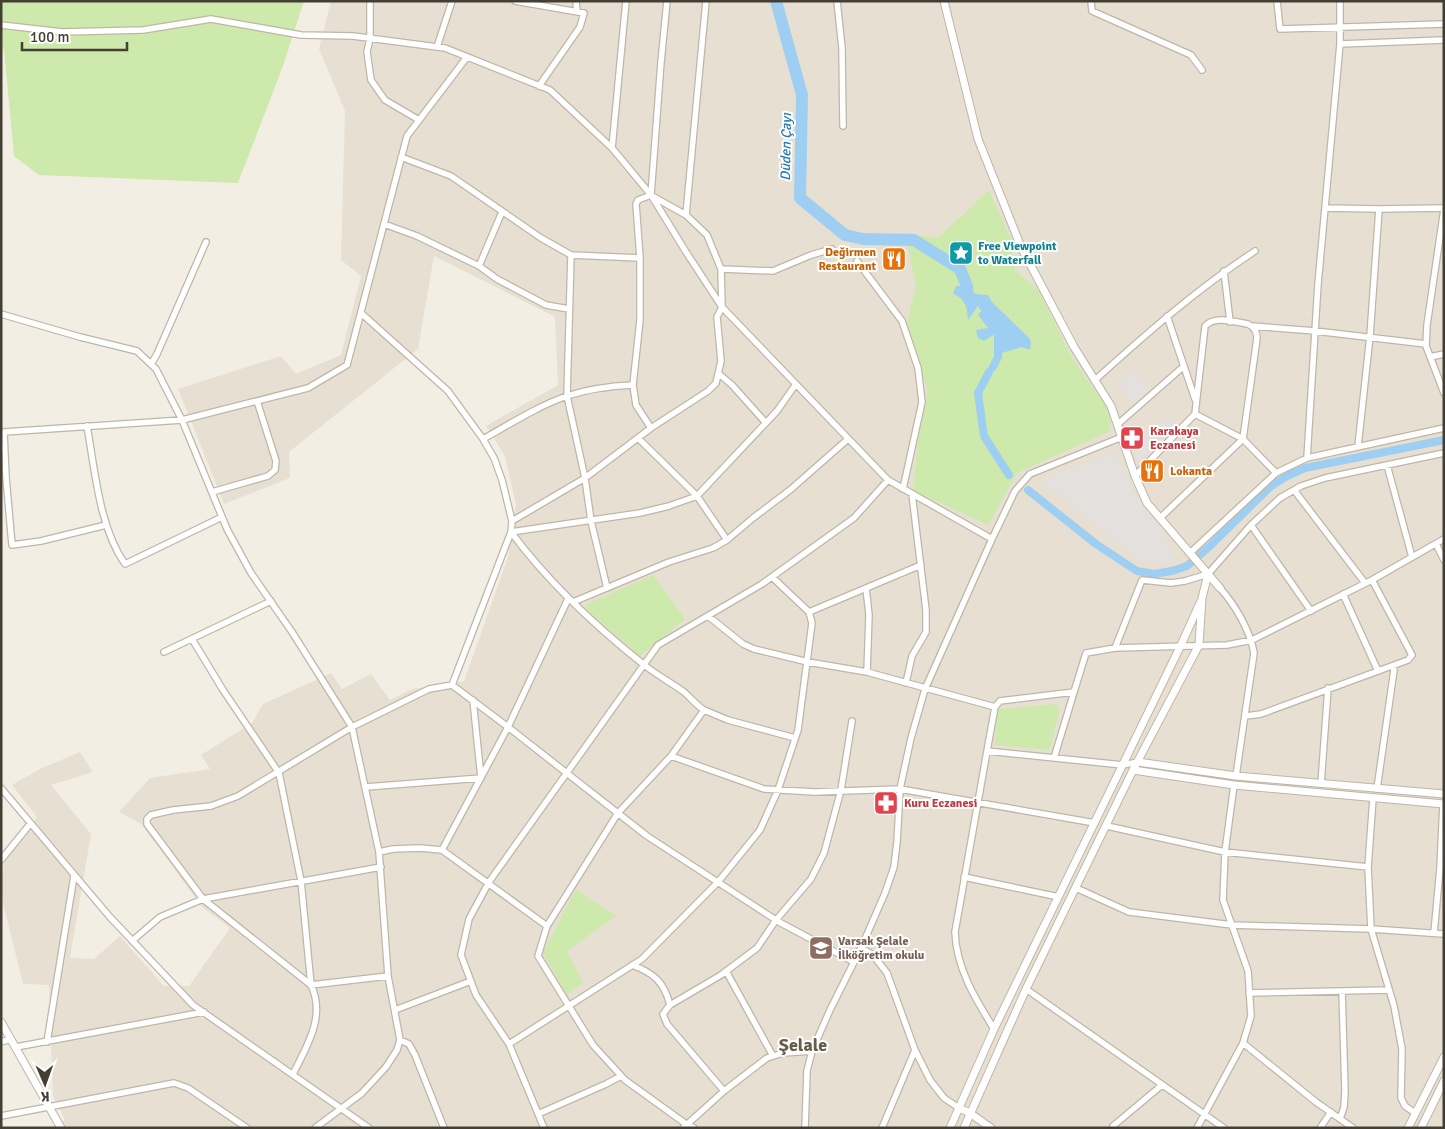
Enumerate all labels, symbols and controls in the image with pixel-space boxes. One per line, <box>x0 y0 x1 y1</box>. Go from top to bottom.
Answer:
scale bar <box>22 20 128 52</box>
text: 100 m <box>30 28 70 46</box>
water label: Düden Çayı <box>777 112 795 181</box>
place label: Free Viewpoint to Waterfall <box>977 239 1057 268</box>
place icon: Free Viewpoint to Waterfall <box>948 240 974 266</box>
place label: Değirmen Restaurant <box>818 245 876 274</box>
restaurant icon: Değirmen Restaurant <box>881 246 907 272</box>
place label: Karakaya Eczanesi <box>1150 424 1199 453</box>
pharmacy icon: Karakaya Eczanesi <box>1119 425 1145 451</box>
restaurant icon: Lokanta <box>1139 458 1165 484</box>
place label: Lokanta <box>1170 464 1212 479</box>
pharmacy icon: Kuru Eczanesi <box>873 790 899 816</box>
place label: Kuru Eczanesi <box>904 796 977 811</box>
place label: Varsak Şelale İlköğretim okulu <box>838 934 925 963</box>
school or university icon: Varsak Şelale İlköğretim okulu <box>808 935 834 961</box>
district label: Şelale <box>779 1034 827 1056</box>
north arrow <box>20 1059 70 1109</box>
text: K <box>40 1088 50 1105</box>

